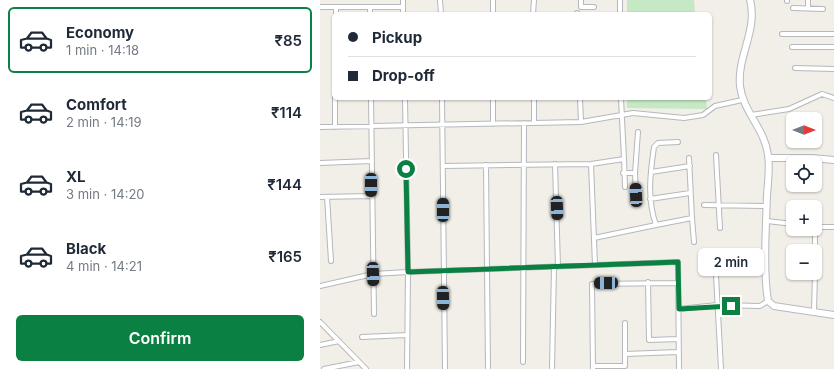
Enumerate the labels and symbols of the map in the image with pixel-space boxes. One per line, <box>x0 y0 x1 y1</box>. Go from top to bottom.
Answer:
north arrow <box>786 112 822 148</box>
route start <box>397 160 415 178</box>
car <box>365 173 377 197</box>
car <box>629 183 643 207</box>
car <box>551 196 563 220</box>
car <box>437 198 449 222</box>
callout: 2 min <box>698 248 764 276</box>
car <box>367 262 379 286</box>
car <box>594 277 618 289</box>
car <box>437 286 449 310</box>
route end <box>722 297 740 315</box>

